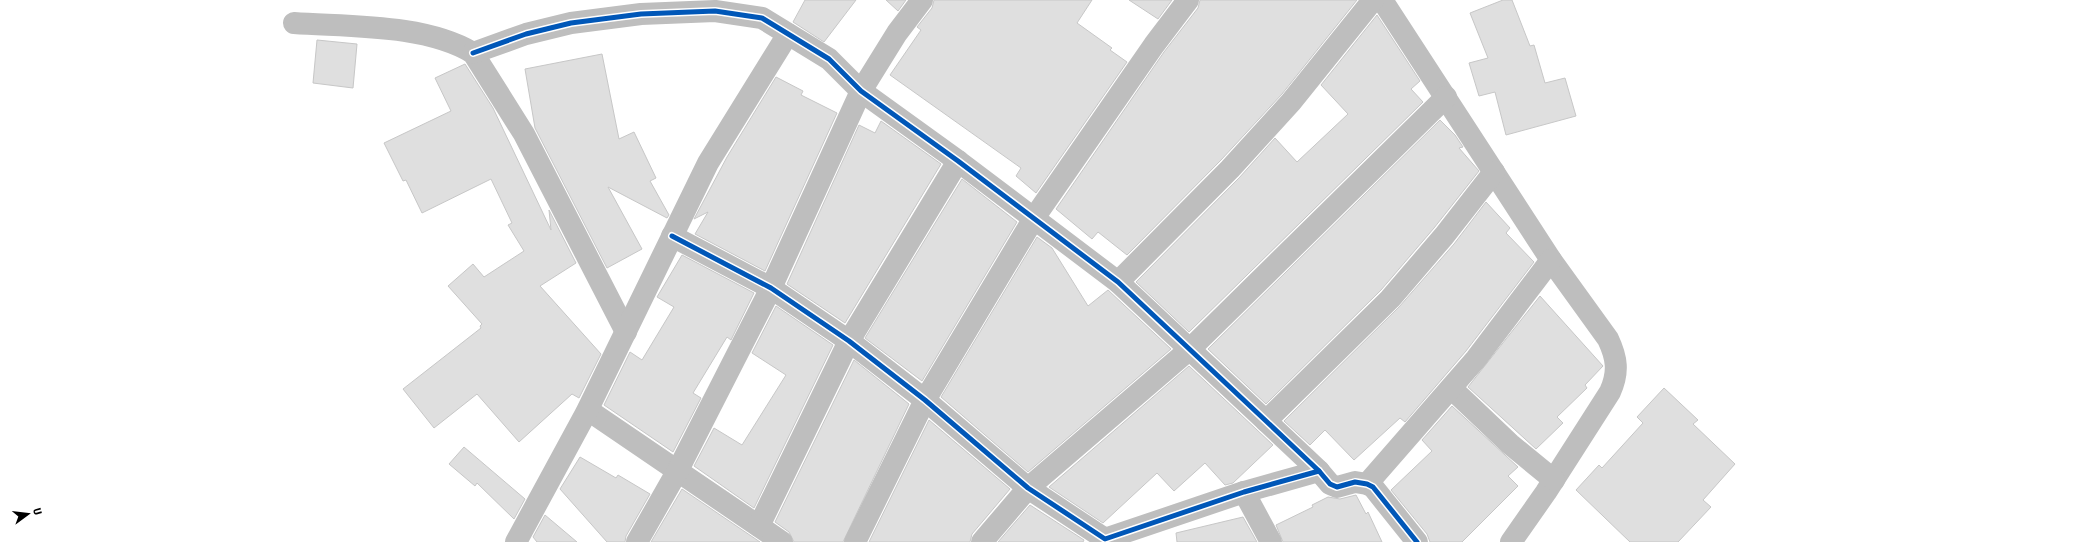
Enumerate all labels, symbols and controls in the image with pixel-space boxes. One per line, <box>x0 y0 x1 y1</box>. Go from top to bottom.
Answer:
north arrow <box>8 494 48 534</box>
text: U <box>30 507 44 516</box>

